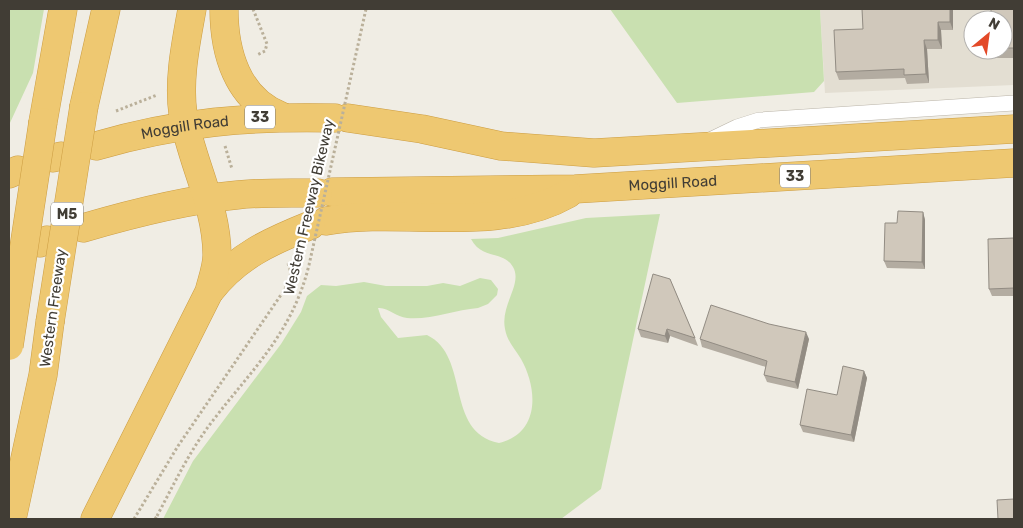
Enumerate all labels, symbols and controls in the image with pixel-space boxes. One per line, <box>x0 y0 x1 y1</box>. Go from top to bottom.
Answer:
north arrow <box>963 10 1013 60</box>
text: N <box>986 14 1003 34</box>
road number: 33 <box>245 105 275 128</box>
street label: Moggill Road <box>139 112 230 143</box>
street label: Western Freeway Bikeway <box>280 117 338 297</box>
road number: 33 <box>780 165 810 188</box>
street label: Moggill Road <box>628 172 718 195</box>
road number: M5 <box>51 202 83 225</box>
street label: Western Freeway <box>36 248 70 368</box>

